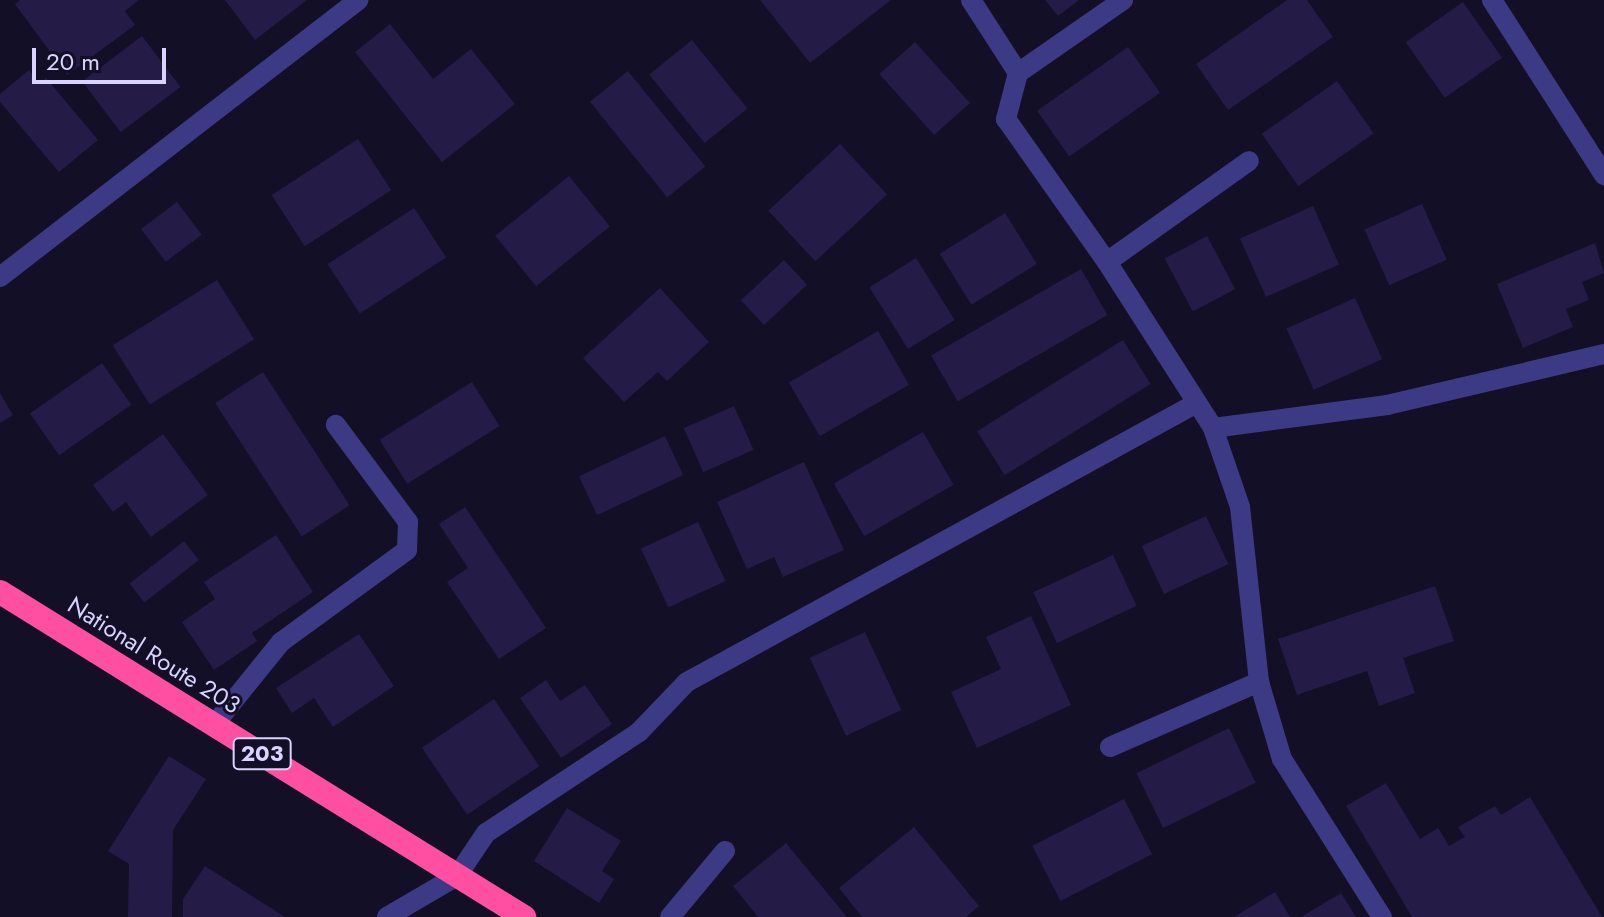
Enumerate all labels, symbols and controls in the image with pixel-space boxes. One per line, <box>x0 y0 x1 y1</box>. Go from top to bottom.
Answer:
scale bar <box>36 32 170 82</box>
text: 20 m <box>46 44 100 79</box>
street label: National Route 203 <box>63 590 245 720</box>
road number: 203 <box>232 736 292 772</box>

